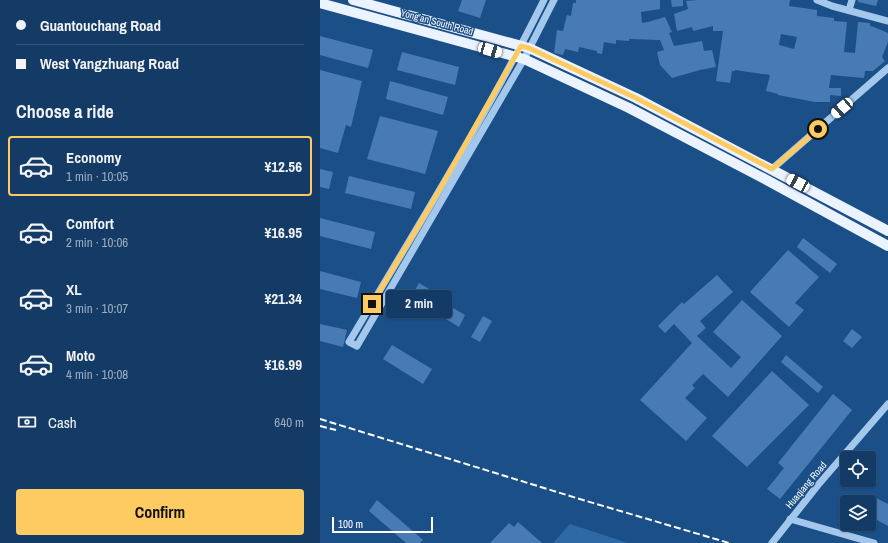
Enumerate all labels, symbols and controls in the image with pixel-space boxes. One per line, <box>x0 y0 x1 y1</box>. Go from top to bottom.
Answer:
street label: Yong'an South Road <box>399 6 475 38</box>
text: Guantouchang Road <box>40 15 161 36</box>
car <box>477 41 503 59</box>
text: West Yangzhuang Road <box>40 53 179 74</box>
car <box>829 96 855 120</box>
text: Choose a ride <box>16 99 114 124</box>
route start <box>809 120 827 138</box>
text: Economy <box>66 147 121 168</box>
icon: car <box>18 148 54 184</box>
text: ¥12.56 <box>264 156 302 177</box>
text: 1 min · 10:05 <box>66 168 128 185</box>
car <box>785 172 811 194</box>
text: Comfort <box>66 213 114 234</box>
icon: car <box>18 214 54 250</box>
text: ¥16.95 <box>264 222 302 243</box>
text: 2 min · 10:06 <box>66 234 128 251</box>
text: XL <box>66 279 82 300</box>
icon: car <box>18 280 54 316</box>
text: ¥21.34 <box>264 288 302 309</box>
callout: 2 min <box>386 290 452 318</box>
route end <box>363 295 381 313</box>
text: 2 min <box>405 295 433 312</box>
text: 3 min · 10:07 <box>66 300 128 317</box>
text: Moto <box>66 345 95 366</box>
icon: car <box>18 346 54 382</box>
text: ¥16.99 <box>264 354 302 375</box>
text: 4 min · 10:08 <box>66 366 128 383</box>
icon: cash <box>16 411 38 433</box>
text: Cash <box>48 412 77 433</box>
text: 640 m <box>274 414 304 431</box>
map controls <box>840 451 876 531</box>
button: locate <box>840 451 876 487</box>
street label: Huaqiang Road <box>783 459 829 511</box>
button: Confirm <box>16 489 304 535</box>
button: layers <box>840 495 876 531</box>
scale bar <box>332 515 433 534</box>
text: 100 m <box>338 517 363 531</box>

